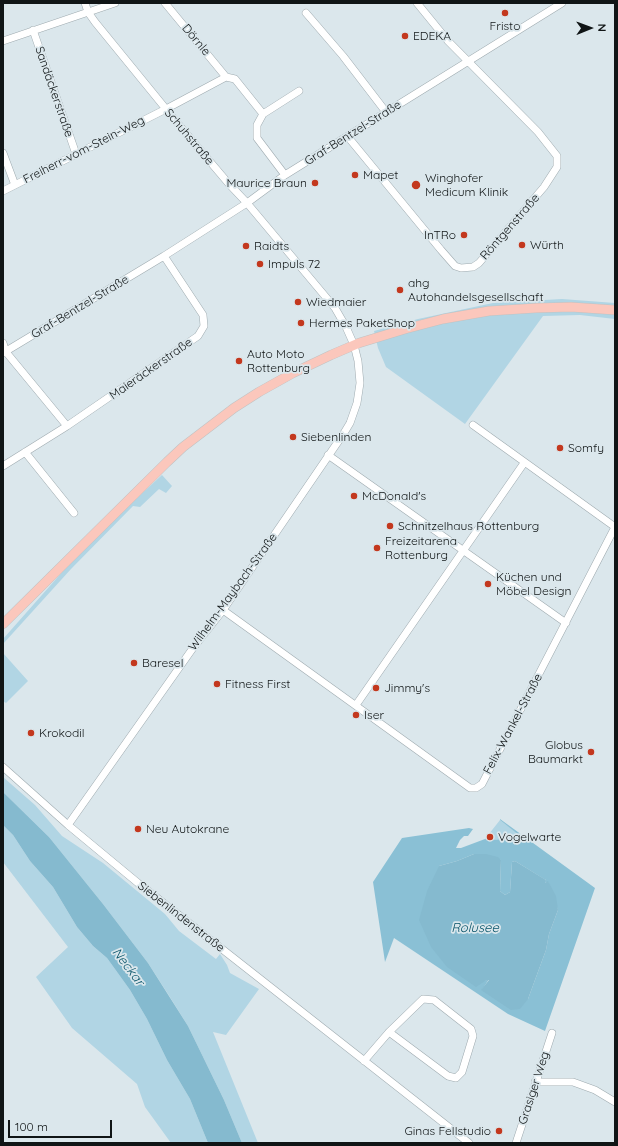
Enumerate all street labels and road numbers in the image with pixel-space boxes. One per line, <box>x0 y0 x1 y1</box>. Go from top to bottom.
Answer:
street label: Dörnle <box>179 21 213 59</box>
street label: Sandäckerstraße <box>32 45 76 139</box>
street label: Graf-Bentzel-Straße <box>302 97 404 169</box>
street label: Schuhstraße <box>161 106 217 168</box>
street label: Freiherr-vom-Stein-Weg <box>21 113 147 187</box>
street label: Röntgenstraße <box>477 191 543 263</box>
street label: Graf-Bentzel-Straße <box>29 272 131 342</box>
street label: Maieräckerstraße <box>107 335 195 403</box>
street label: Wilhelm-Maybach-Straße <box>186 530 280 654</box>
street label: Felix-Wankel-Straße <box>480 671 546 777</box>
street label: Siebenlindenstraße <box>135 879 227 955</box>
street label: Grasiger Weg <box>515 1050 553 1126</box>

